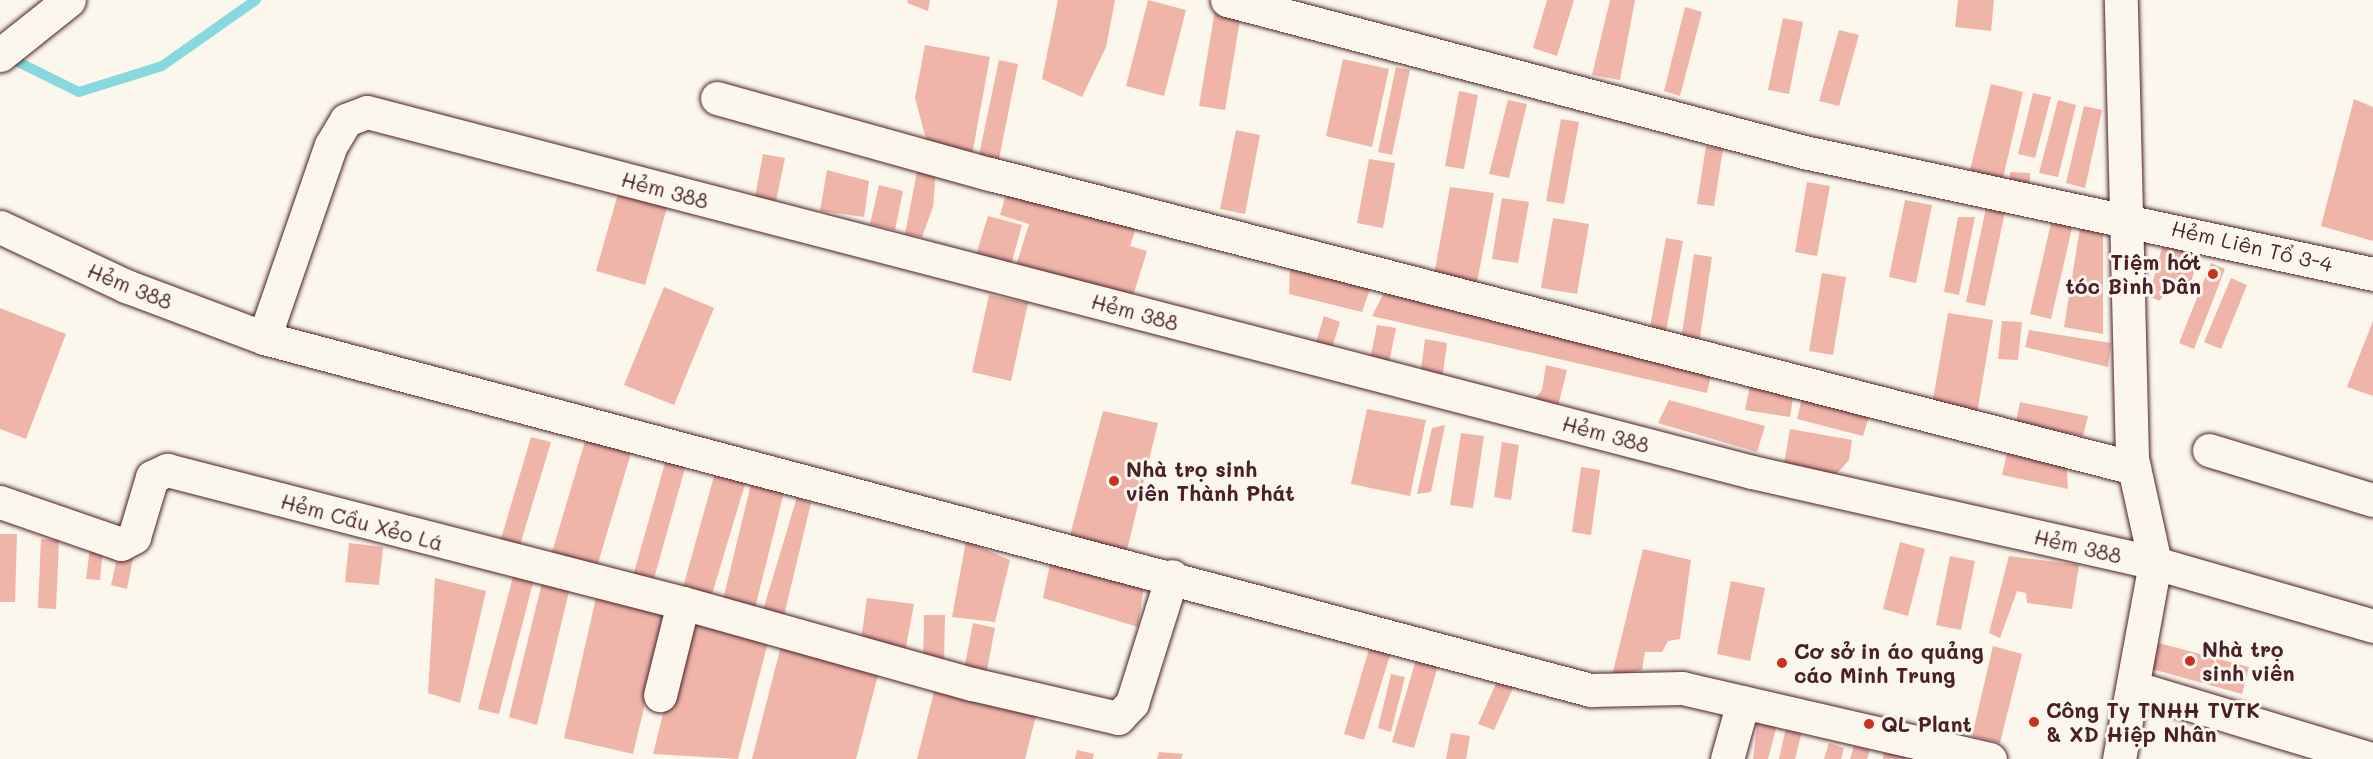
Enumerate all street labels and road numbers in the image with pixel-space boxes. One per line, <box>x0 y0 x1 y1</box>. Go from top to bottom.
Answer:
street label: Hẻm 388 <box>619 166 711 214</box>
street label: Hẻm Liên Tổ 3-4 <box>2169 215 2335 277</box>
street label: Hẻm 388 <box>84 258 176 314</box>
street label: Hẻm 388 <box>1089 288 1181 336</box>
street label: Hẻm 388 <box>1560 410 1652 458</box>
street label: Hẻm Cầu Xẻo Lá <box>278 488 446 556</box>
street label: Hẻm 388 <box>2032 524 2124 568</box>

